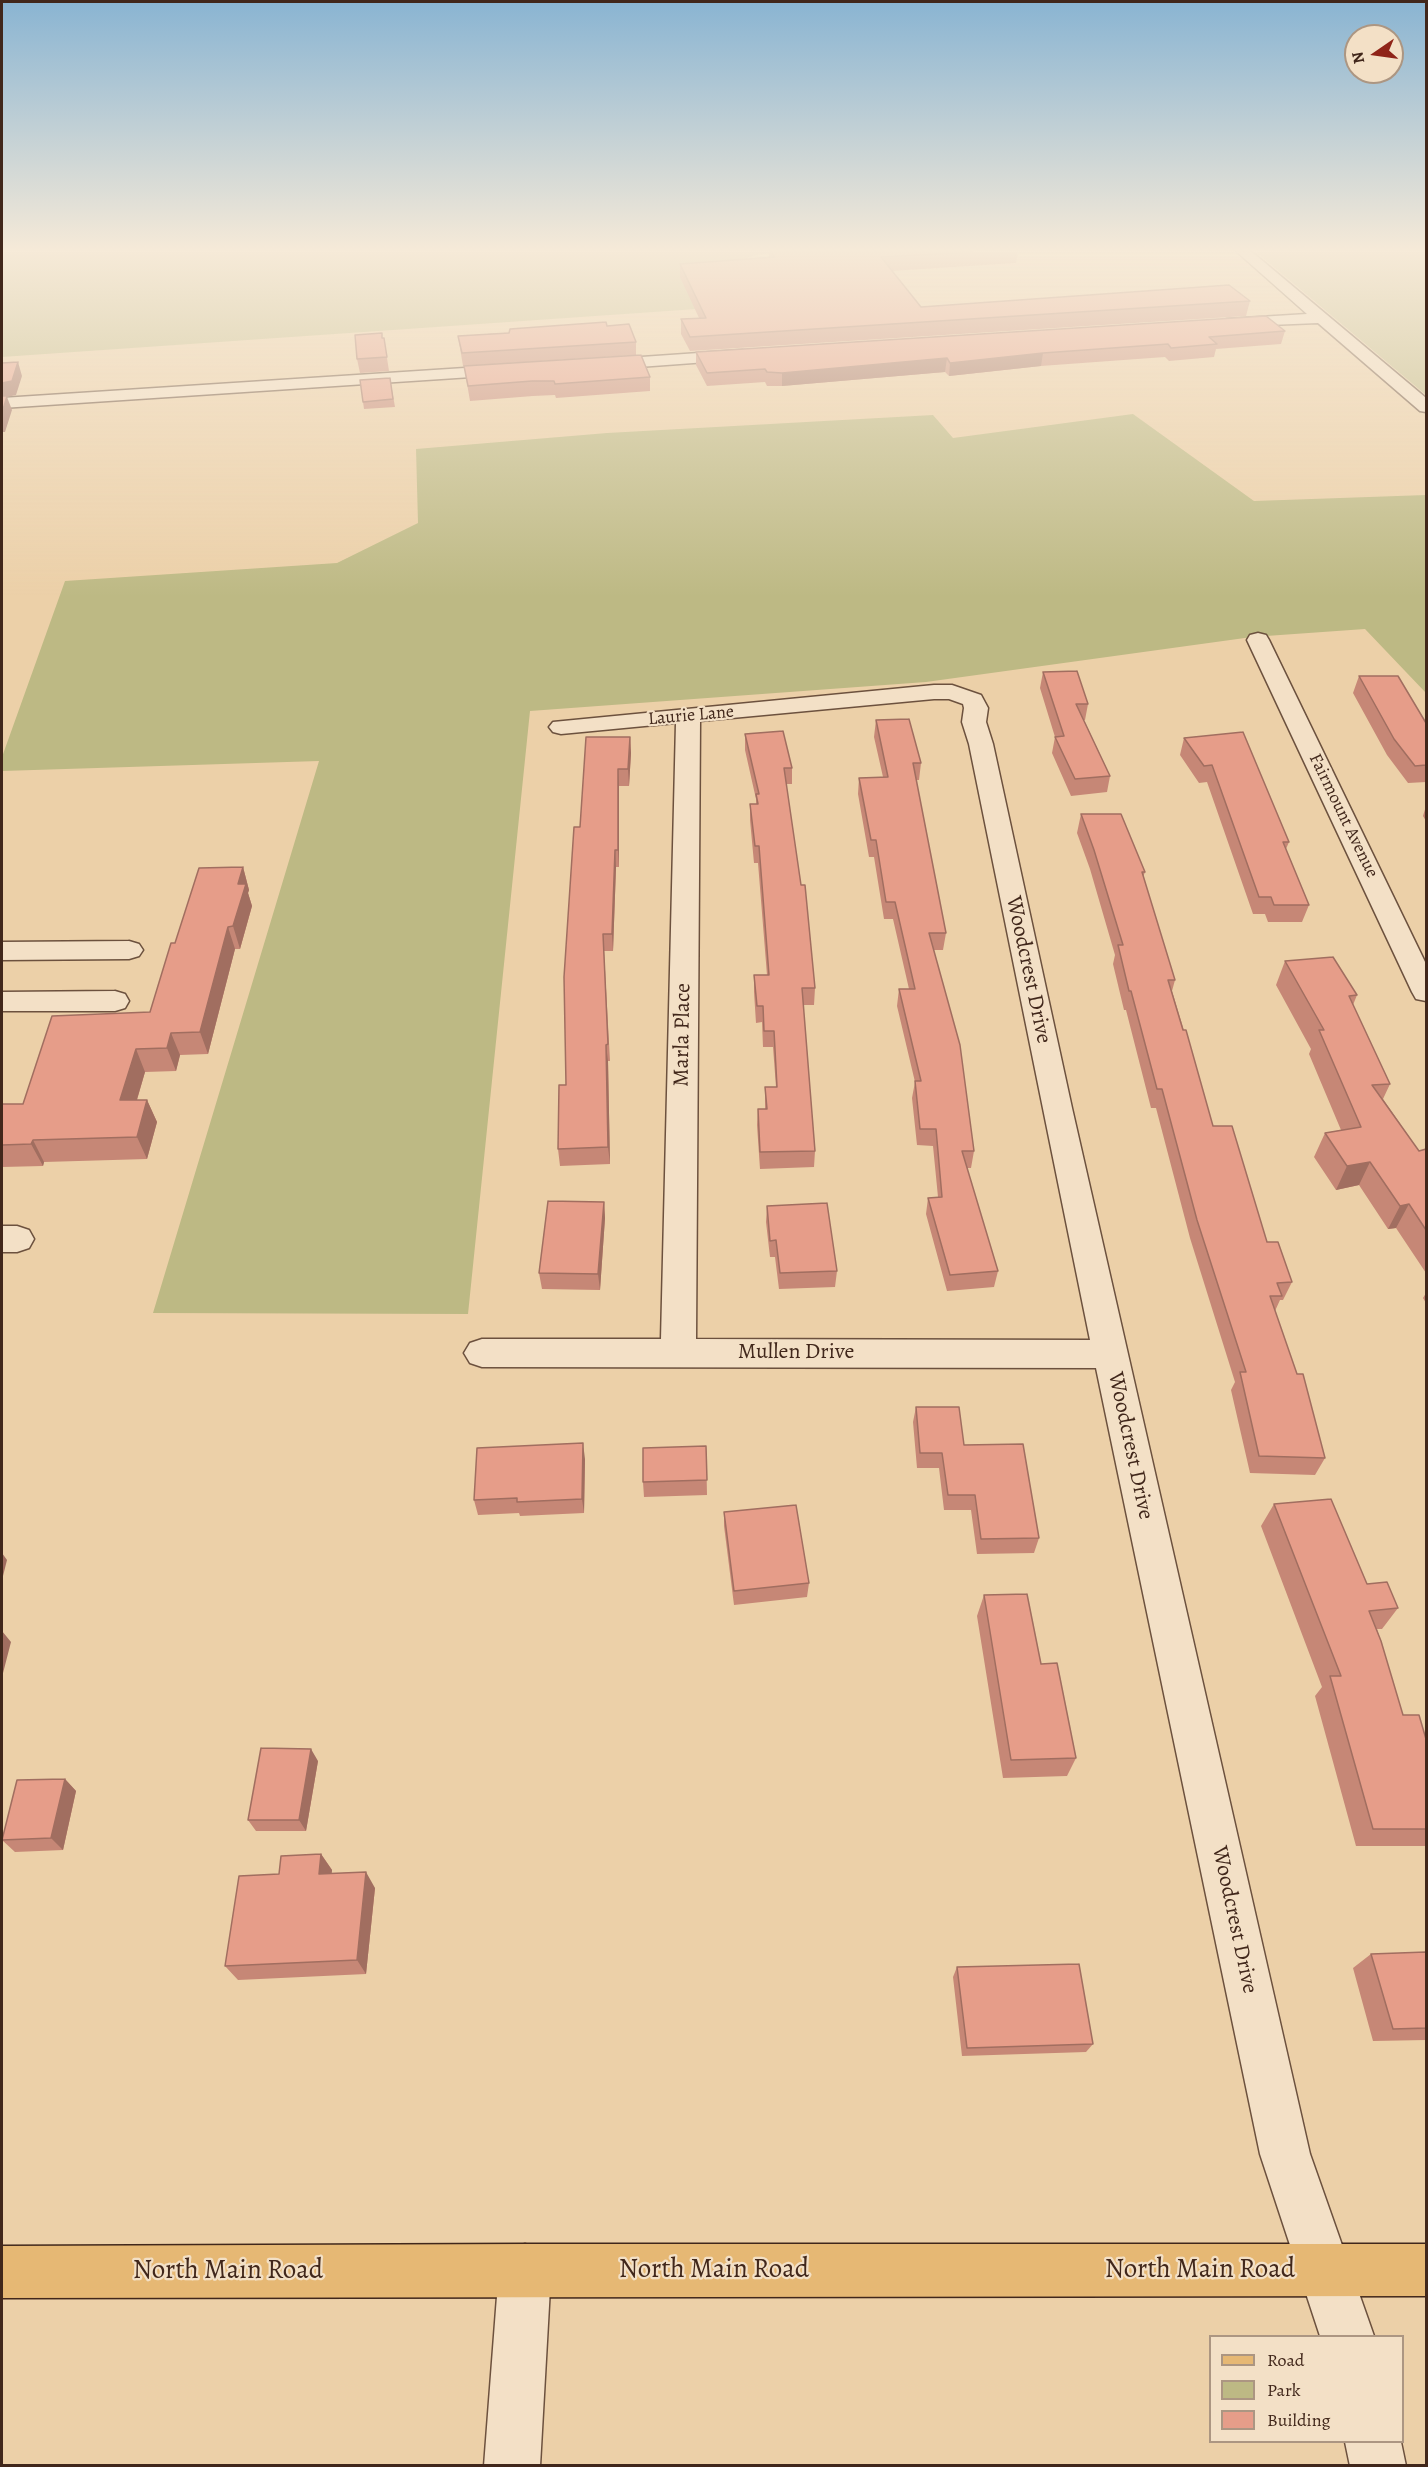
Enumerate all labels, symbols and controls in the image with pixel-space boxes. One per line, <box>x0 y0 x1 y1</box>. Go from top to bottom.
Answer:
north arrow <box>1344 24 1404 84</box>
text: N <box>1346 49 1370 66</box>
street label: Laurie Lane <box>647 701 735 731</box>
street label: Fairmount Avenue <box>1304 750 1382 882</box>
street label: Woodcrest Drive <box>1000 894 1056 1046</box>
street label: Marla Place <box>669 983 697 1087</box>
street label: Mullen Drive <box>738 1340 854 1366</box>
street label: Woodcrest Drive <box>1102 1370 1158 1522</box>
street label: Woodcrest Drive <box>1206 1844 1262 1996</box>
street label: North Main Road <box>619 2254 809 2286</box>
street label: North Main Road <box>1105 2254 1295 2286</box>
street label: North Main Road <box>133 2255 323 2287</box>
legend <box>1209 2335 1404 2443</box>
text: Road <box>1267 2348 1304 2372</box>
text: Park <box>1267 2378 1301 2402</box>
text: Building <box>1267 2408 1331 2432</box>

